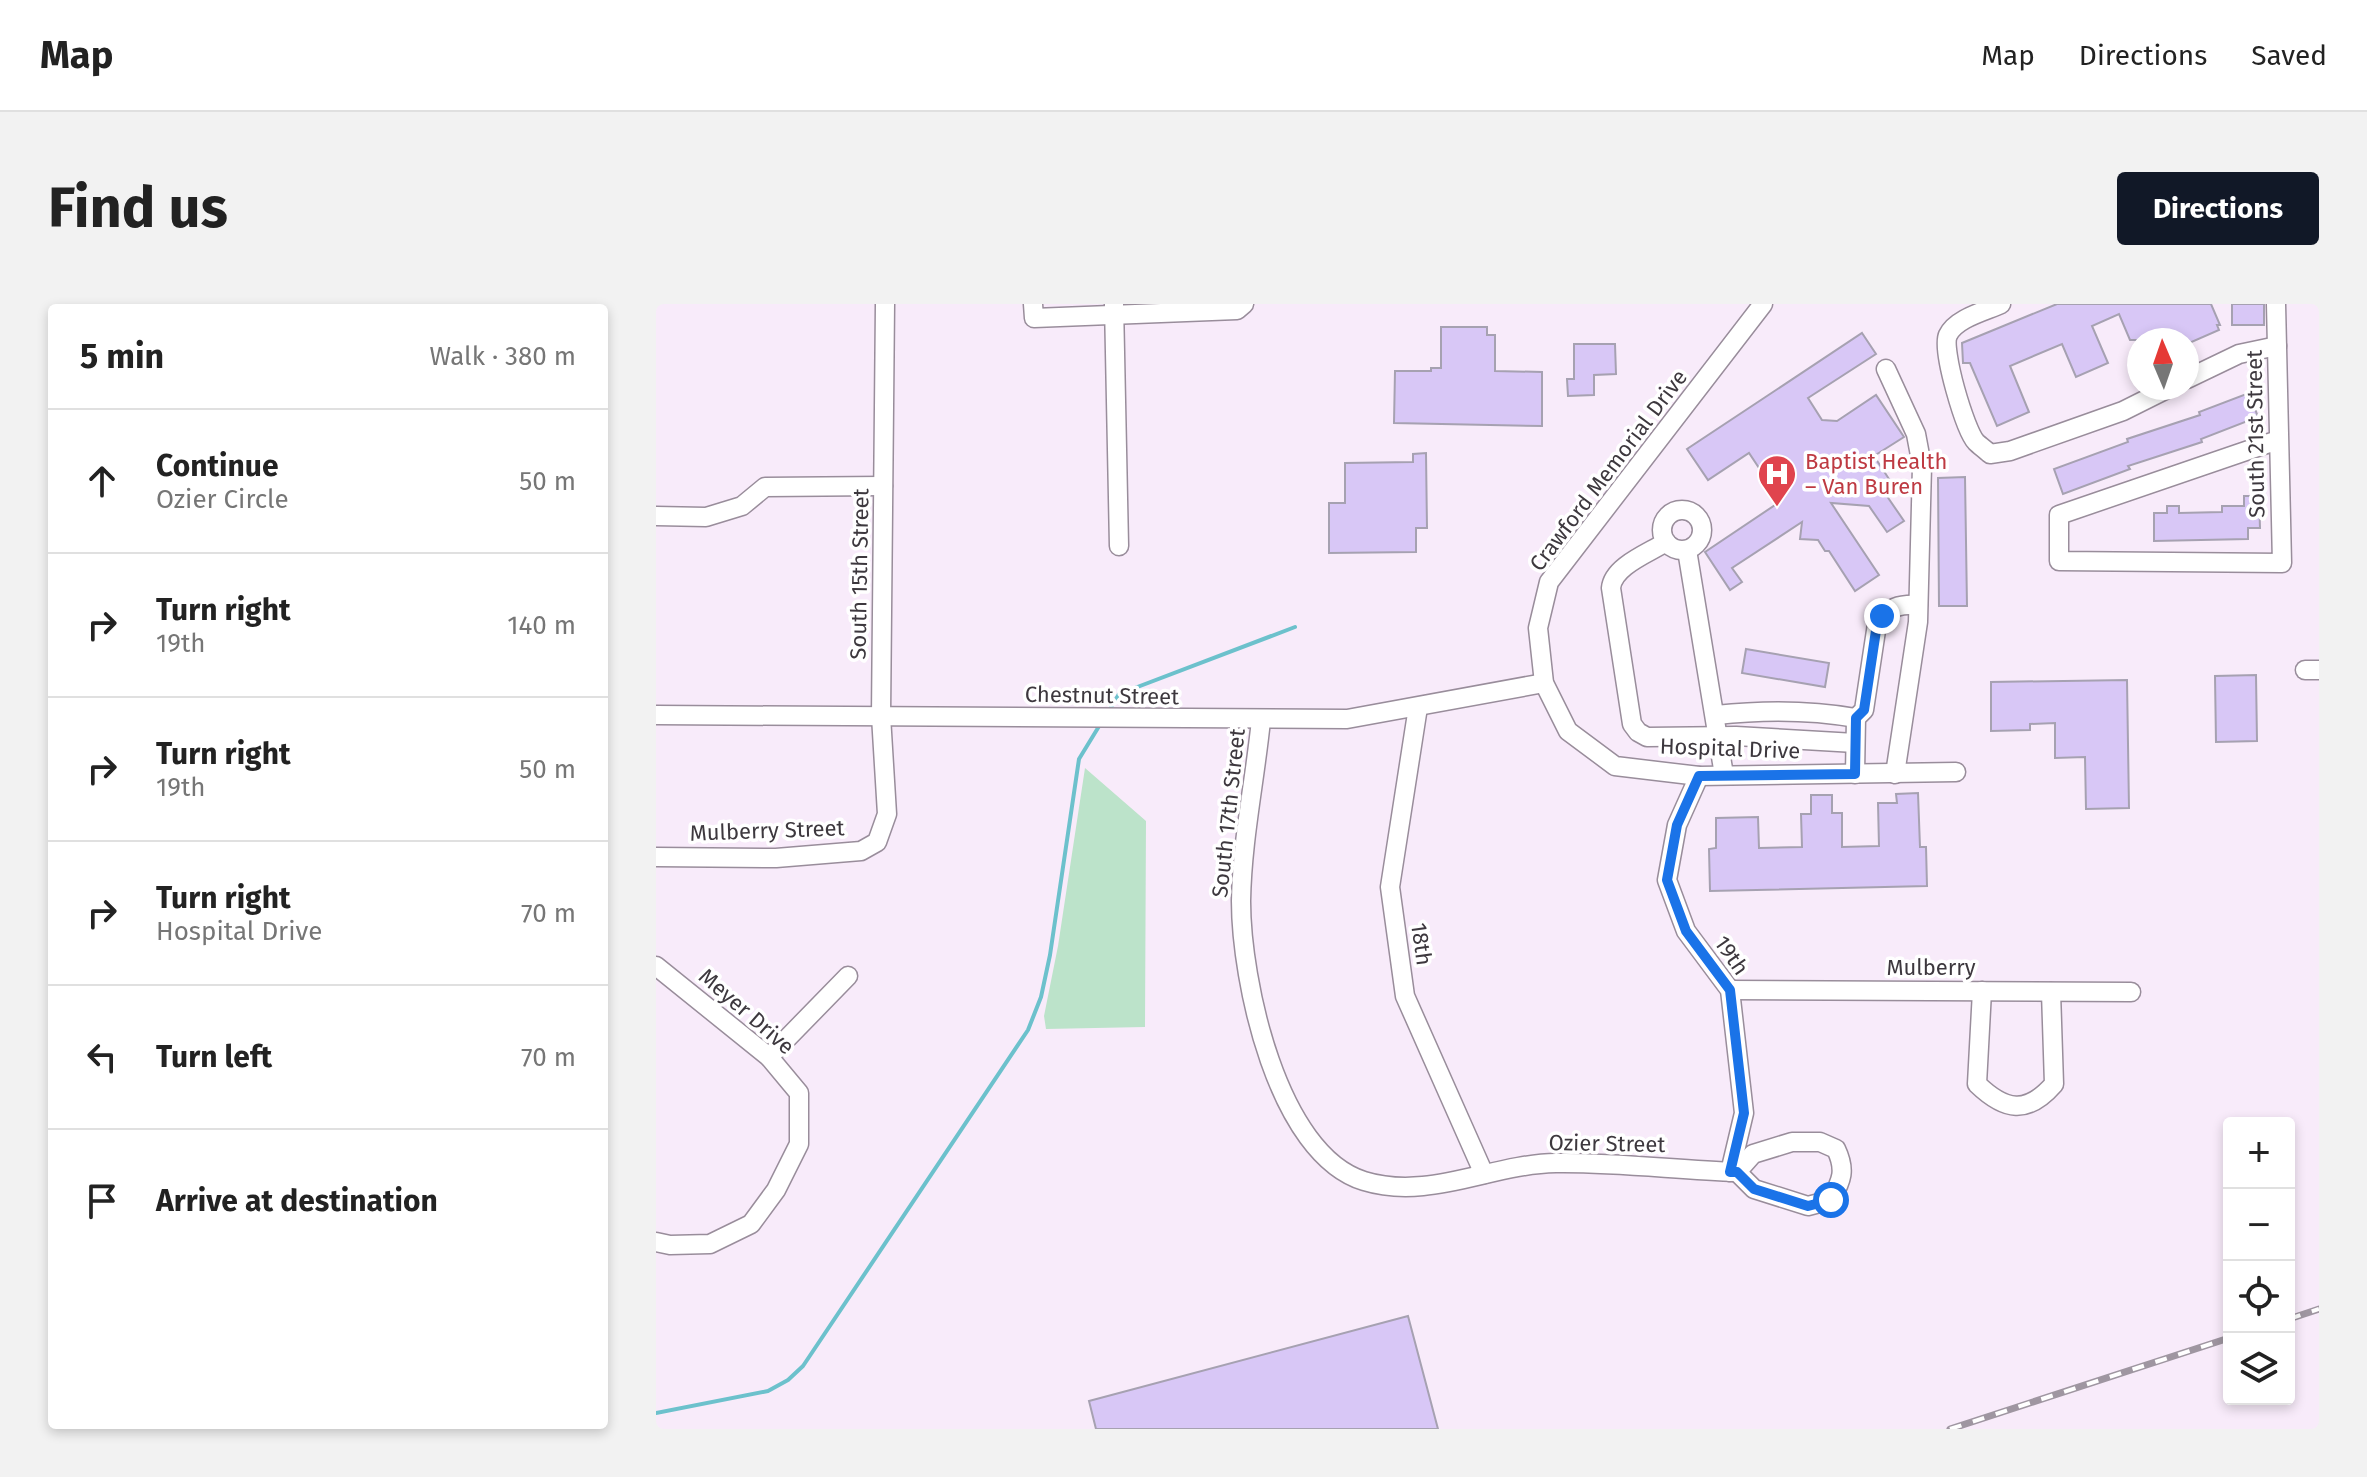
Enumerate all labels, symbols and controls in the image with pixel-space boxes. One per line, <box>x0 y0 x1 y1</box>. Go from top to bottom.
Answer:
text: Map <box>40 32 113 78</box>
text: Map <box>1981 39 2035 72</box>
text: Directions <box>2079 39 2207 72</box>
text: Saved <box>2251 39 2327 72</box>
button: Directions <box>2117 172 2319 245</box>
text: Find us <box>48 175 228 242</box>
north arrow <box>2127 328 2199 400</box>
text: 5 min <box>80 336 164 377</box>
text: Walk · 380 m <box>429 341 576 372</box>
street label: South 21st Street <box>2241 350 2270 518</box>
street label: Crawford Memorial Drive <box>1524 364 1693 576</box>
text: Continue <box>156 448 279 484</box>
place label: Baptist Health – Van Buren <box>1805 448 1947 500</box>
hospital icon: Baptist Health – Van Buren <box>1756 453 1798 508</box>
icon: ahead <box>80 459 124 503</box>
text: 50 m <box>519 466 576 497</box>
text: Ozier Circle <box>156 484 289 515</box>
street label: South 15th Street <box>845 488 874 660</box>
text: Turn right <box>156 592 291 628</box>
route end <box>1864 598 1900 634</box>
icon: right <box>80 603 124 647</box>
text: 140 m <box>507 610 576 641</box>
text: 19th <box>156 628 206 659</box>
street label: Chestnut Street <box>1025 681 1179 710</box>
street label: South 17th Street <box>1206 727 1251 899</box>
street label: Hospital Drive <box>1659 733 1801 764</box>
text: Turn right <box>156 736 291 772</box>
icon: right <box>80 747 124 791</box>
text: 50 m <box>519 754 576 785</box>
text: 19th <box>156 772 206 803</box>
street label: Mulberry Street <box>689 814 845 847</box>
text: Turn right <box>156 880 291 916</box>
icon: right <box>80 891 124 935</box>
text: 70 m <box>521 898 576 929</box>
text: Hospital Drive <box>156 916 322 947</box>
street label: 18th <box>1405 921 1438 967</box>
street label: 19th <box>1709 930 1755 980</box>
street label: Mulberry <box>1886 954 1976 981</box>
street label: Meyer Drive <box>693 963 800 1060</box>
icon: left <box>80 1035 124 1079</box>
text: Turn left <box>156 1039 272 1075</box>
text: 70 m <box>521 1042 576 1073</box>
map controls <box>2223 1117 2295 1405</box>
button: + <box>2223 1117 2295 1189</box>
street label: Ozier Street <box>1548 1129 1666 1158</box>
icon: arrive <box>80 1179 124 1223</box>
route start <box>1813 1182 1849 1218</box>
text: Arrive at destination <box>156 1183 438 1219</box>
button: − <box>2223 1189 2295 1261</box>
button: locate <box>2223 1261 2295 1333</box>
button: layers <box>2223 1333 2295 1405</box>

